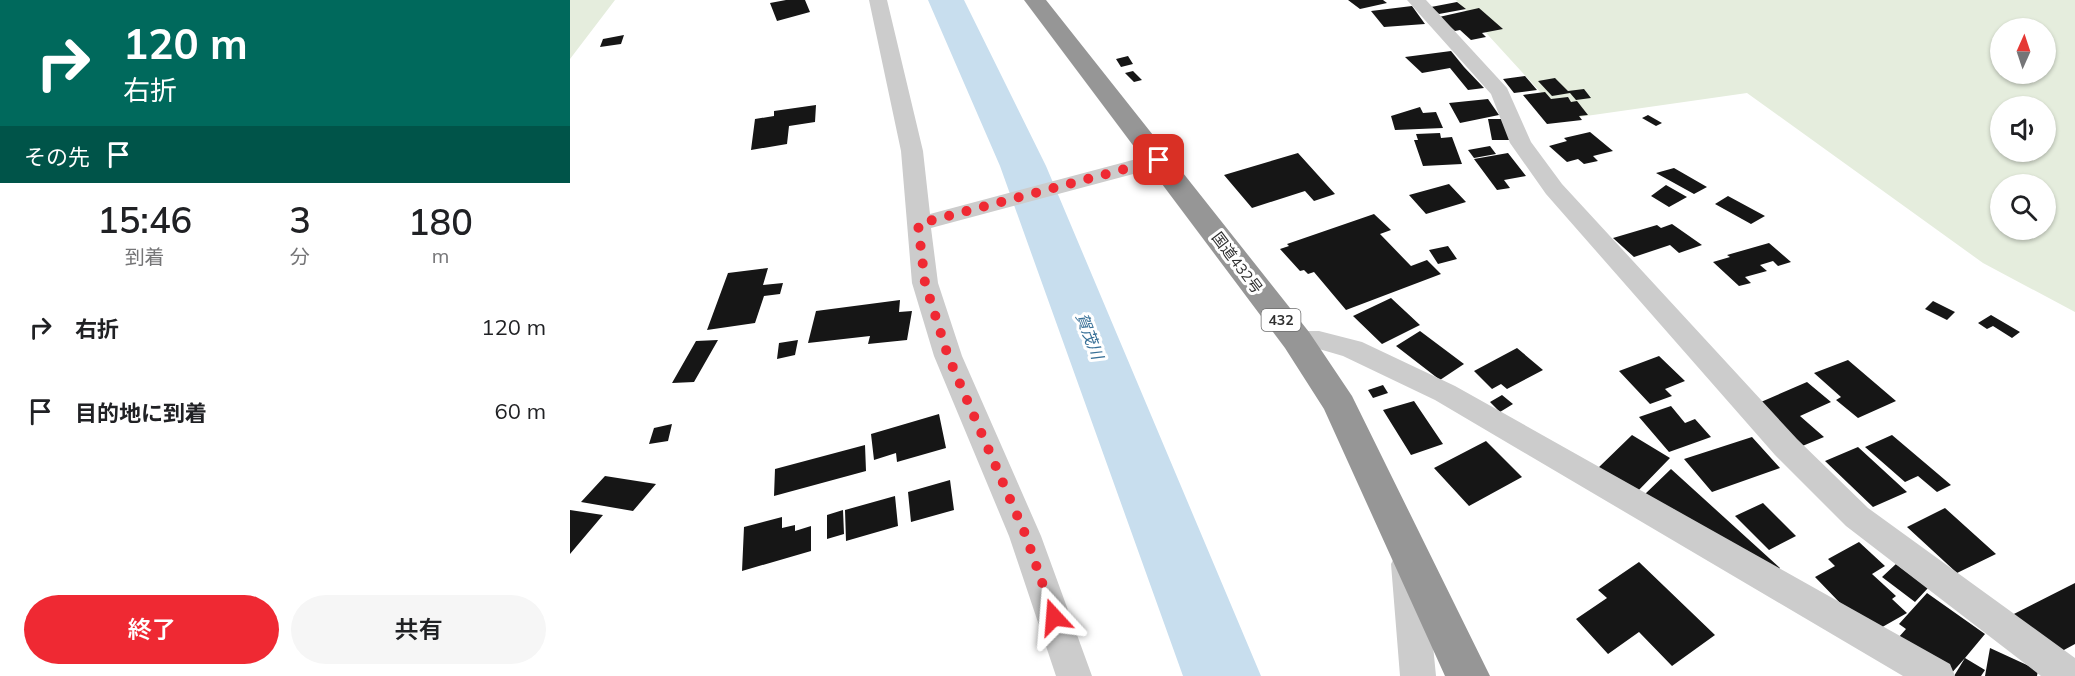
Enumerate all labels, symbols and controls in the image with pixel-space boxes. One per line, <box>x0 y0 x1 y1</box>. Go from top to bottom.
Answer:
text: 120 m <box>123 17 248 70</box>
north arrow <box>1990 18 2056 84</box>
map controls <box>1990 18 2056 240</box>
icon: right <box>24 24 102 102</box>
text: 右折 <box>123 73 177 107</box>
button: sound <box>1990 96 2056 162</box>
pin <box>1133 134 1184 185</box>
icon: arrive <box>102 138 135 171</box>
text: その先 <box>24 143 90 171</box>
icon: arrive <box>1142 143 1175 176</box>
button: search <box>1990 174 2056 240</box>
text: 15:46 <box>97 197 192 242</box>
text: 3 <box>289 197 311 242</box>
text: 180 <box>408 199 473 244</box>
street label: 国道432号 <box>1208 228 1267 297</box>
text: m <box>432 243 449 268</box>
text: 到着 <box>125 244 165 269</box>
text: 分 <box>290 244 310 269</box>
road number: 432 <box>1262 309 1300 331</box>
water label: 賀茂川 <box>1072 310 1109 364</box>
icon: right <box>24 311 57 344</box>
text: 120 m <box>481 313 546 341</box>
text: 右折 <box>75 315 119 343</box>
icon: arrive <box>24 395 57 428</box>
text: 60 m <box>495 397 546 425</box>
text: 目的地に到着 <box>75 399 207 427</box>
position arrow <box>1022 585 1086 649</box>
button: 終了 <box>24 595 279 664</box>
button: 共有 <box>291 595 546 664</box>

